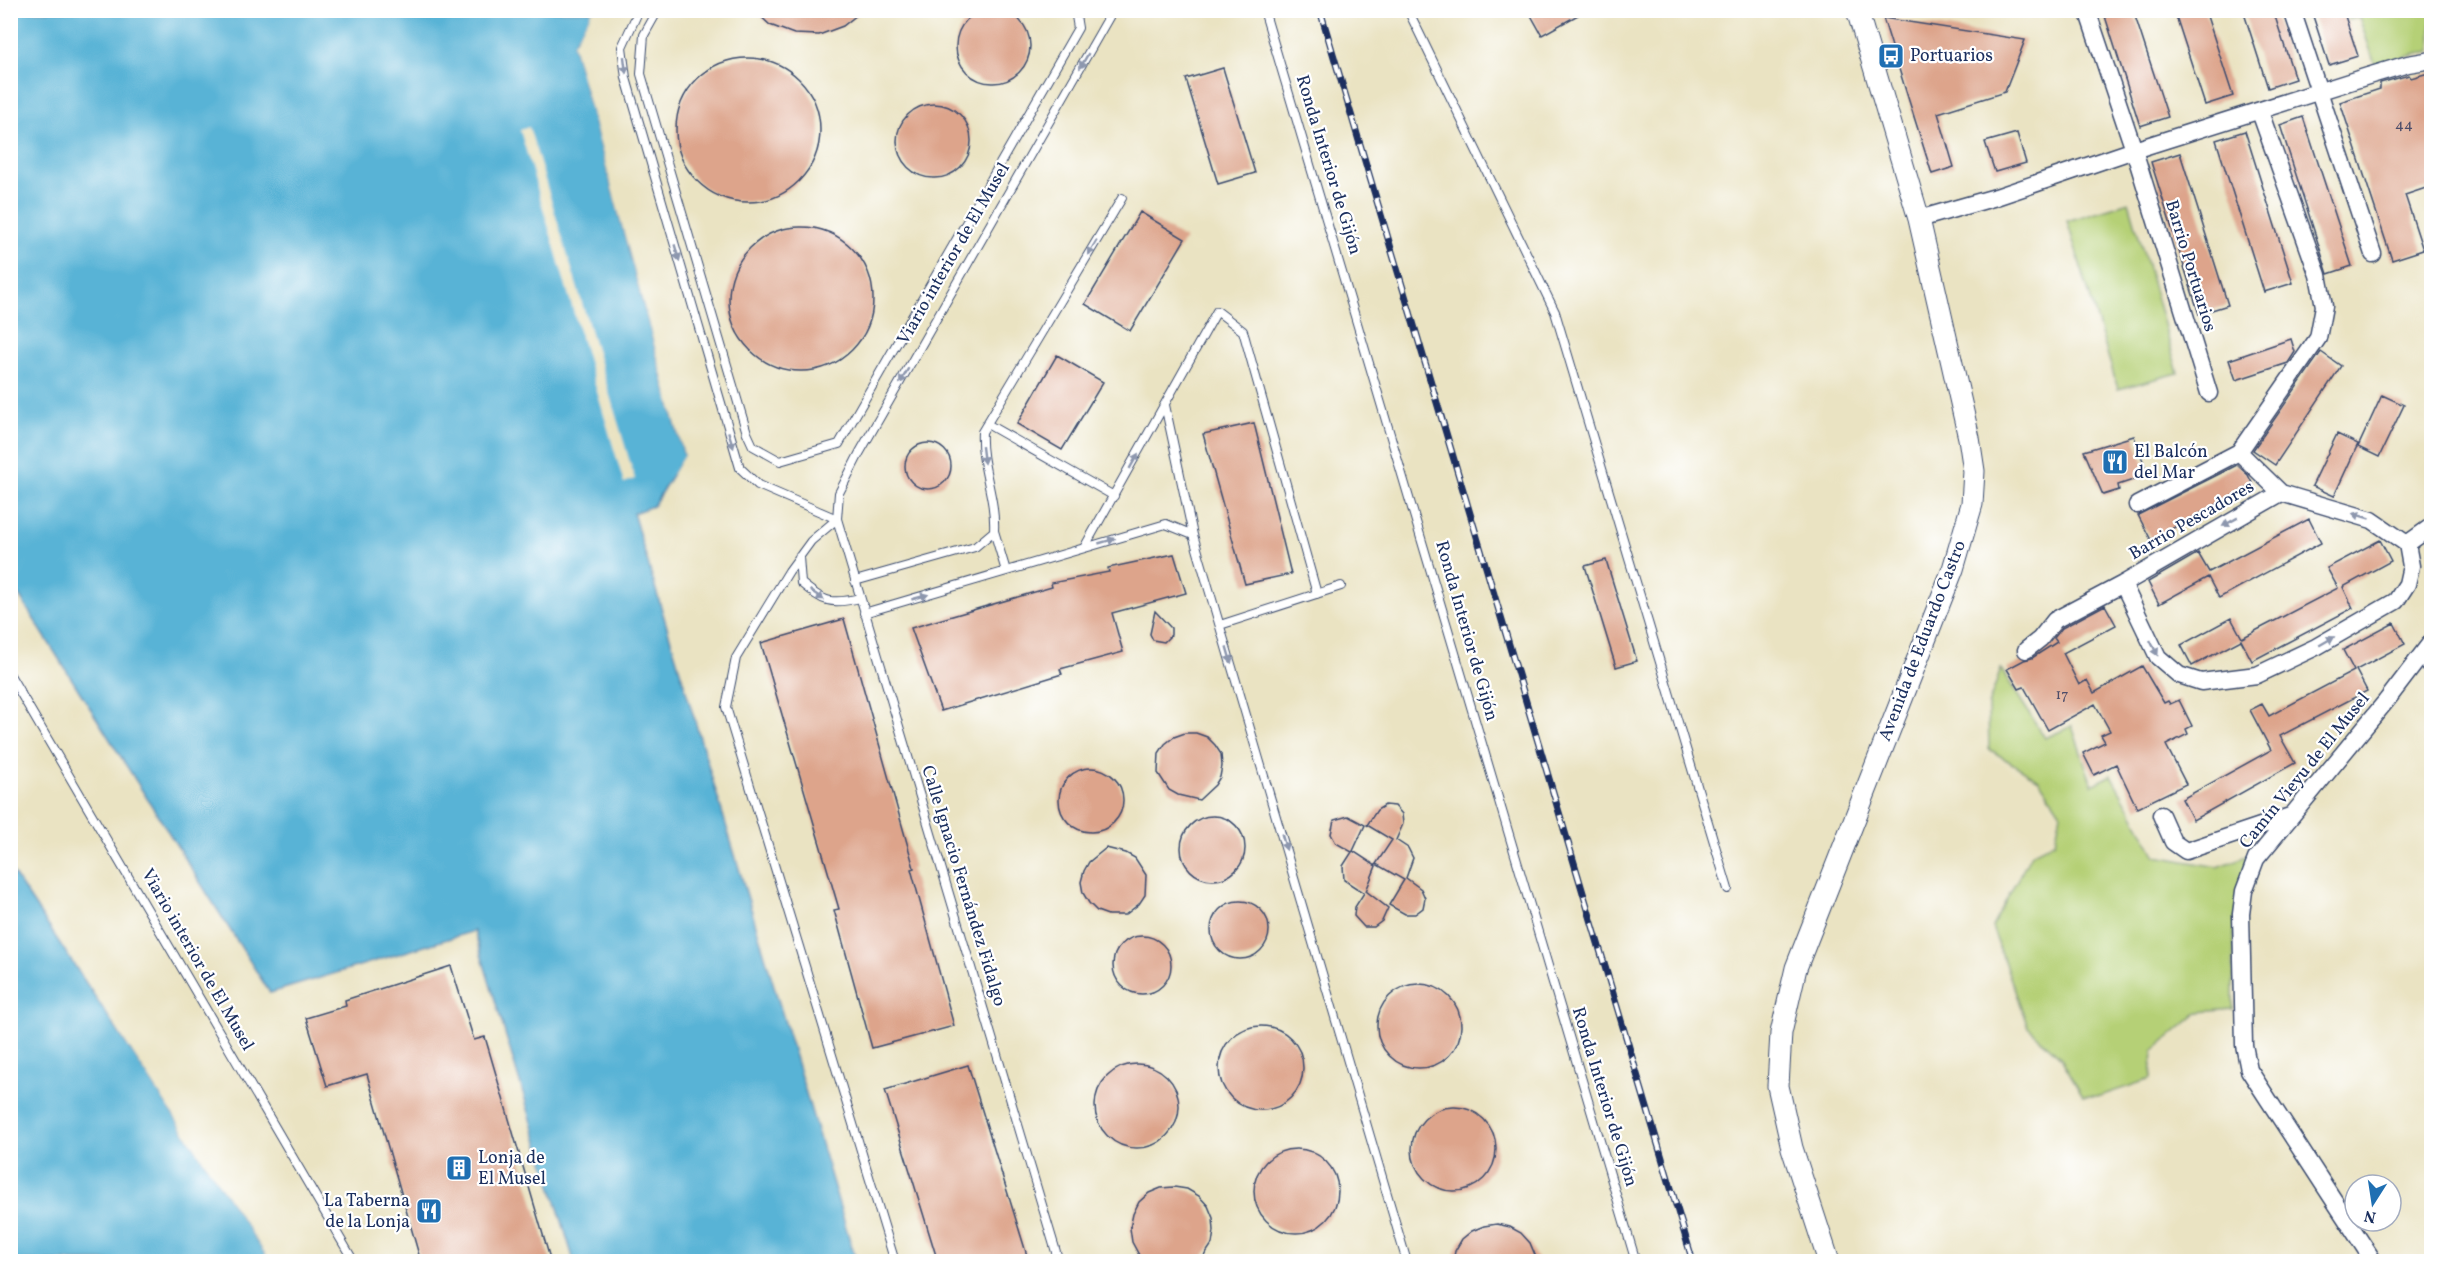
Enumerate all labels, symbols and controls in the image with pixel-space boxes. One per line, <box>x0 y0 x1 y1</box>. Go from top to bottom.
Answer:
bus stop icon: Portuarios <box>1876 41 1906 71</box>
place label: Portuarios <box>1910 44 1993 69</box>
one-way arrow <box>1079 53 1089 70</box>
one-way arrow <box>620 56 629 75</box>
street label: Ronda Interior de Gijón <box>1289 72 1367 258</box>
house number: 44 <box>2395 115 2413 136</box>
street label: Viario interior de El Musel <box>891 158 1017 350</box>
street label: Barrio Portuarios <box>2158 197 2222 335</box>
one-way arrow <box>1086 240 1097 256</box>
one-way arrow <box>673 244 682 262</box>
one-way arrow <box>898 368 909 384</box>
one-way arrow <box>726 431 736 449</box>
place label: El Balcón del Mar <box>2134 440 2208 486</box>
one-way arrow <box>978 446 987 465</box>
restaurant icon: El Balcón del Mar <box>2100 447 2130 477</box>
one-way arrow <box>1128 453 1139 469</box>
street label: Barrio Pescadores <box>2125 475 2259 567</box>
one-way arrow <box>2352 511 2370 520</box>
one-way arrow <box>2222 516 2238 527</box>
one-way arrow <box>1098 536 1116 545</box>
street label: Avenida de Eduardo Castro <box>1873 537 1973 745</box>
street label: Ronda Interior de Gijón <box>1428 538 1504 724</box>
one-way arrow <box>808 589 824 601</box>
one-way arrow <box>911 592 929 601</box>
one-way arrow <box>2319 636 2335 647</box>
one-way arrow <box>2149 639 2158 656</box>
one-way arrow <box>1225 646 1234 664</box>
house number: 17 <box>2055 685 2069 706</box>
street label: Camín Vieyu de El Musel <box>2234 687 2376 855</box>
street label: Calle Ignacio Fernández Fidalgo <box>914 762 1012 1010</box>
one-way arrow <box>1280 833 1289 851</box>
street label: Viario interior de El Musel <box>134 864 260 1056</box>
street label: Ronda Interior de Gijón <box>1565 1004 1643 1190</box>
place label: Lonja de El Musel <box>478 1146 546 1192</box>
building icon: Lonja de El Musel <box>444 1153 474 1183</box>
north arrow <box>2343 1173 2403 1233</box>
place label: La Taberna de la Lonja <box>324 1189 410 1235</box>
restaurant icon: La Taberna de la Lonja <box>414 1196 444 1226</box>
text: N <box>2362 1204 2378 1228</box>

